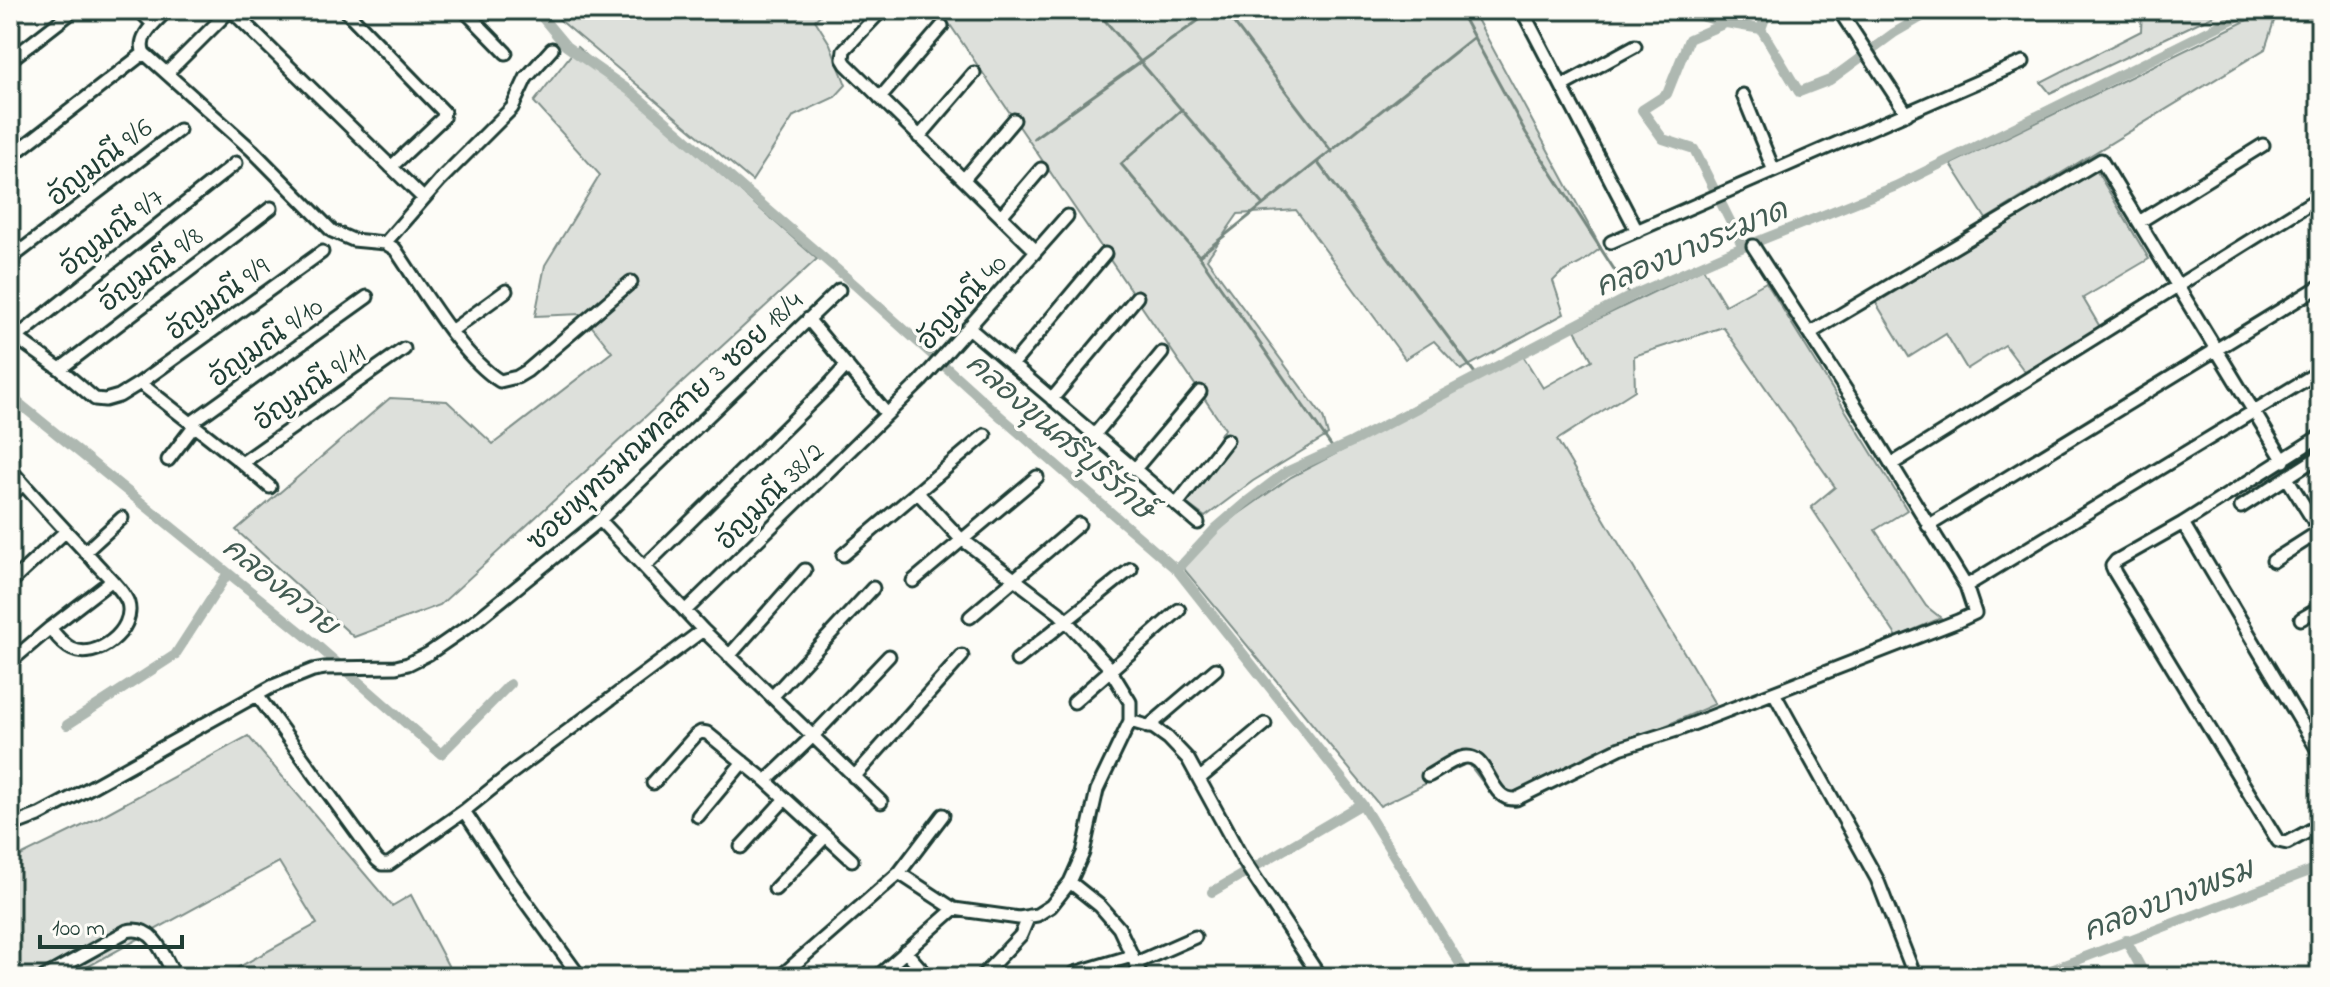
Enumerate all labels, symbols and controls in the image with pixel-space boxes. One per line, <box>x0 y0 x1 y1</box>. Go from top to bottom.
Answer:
street label: อัญมณี 9/6 <box>40 110 163 218</box>
street label: อัญมณี 9/7 <box>52 179 175 288</box>
water label: คลองบางระมาด <box>1589 189 1796 310</box>
street label: อัญมณี 9/8 <box>91 218 213 324</box>
street label: อัญมณี 40 <box>909 246 1018 361</box>
street label: อัญมณี 9/9 <box>159 249 280 353</box>
street label: ซอยพุทธมณฑลสาย 3 ซอย 18/4 <box>519 283 814 562</box>
street label: อัญมณี 9/10 <box>201 288 333 399</box>
street label: อัญมณี 9/11 <box>246 335 376 443</box>
water label: คลองขุนศรีบุรีรักษ์ <box>955 343 1167 535</box>
street label: อัญมณี 38/2 <box>708 434 835 561</box>
water label: คลองควาย <box>212 528 348 650</box>
water label: คลองบางพรม <box>2077 848 2263 955</box>
scale bar <box>40 899 182 949</box>
text: 100 m <box>52 912 105 947</box>

